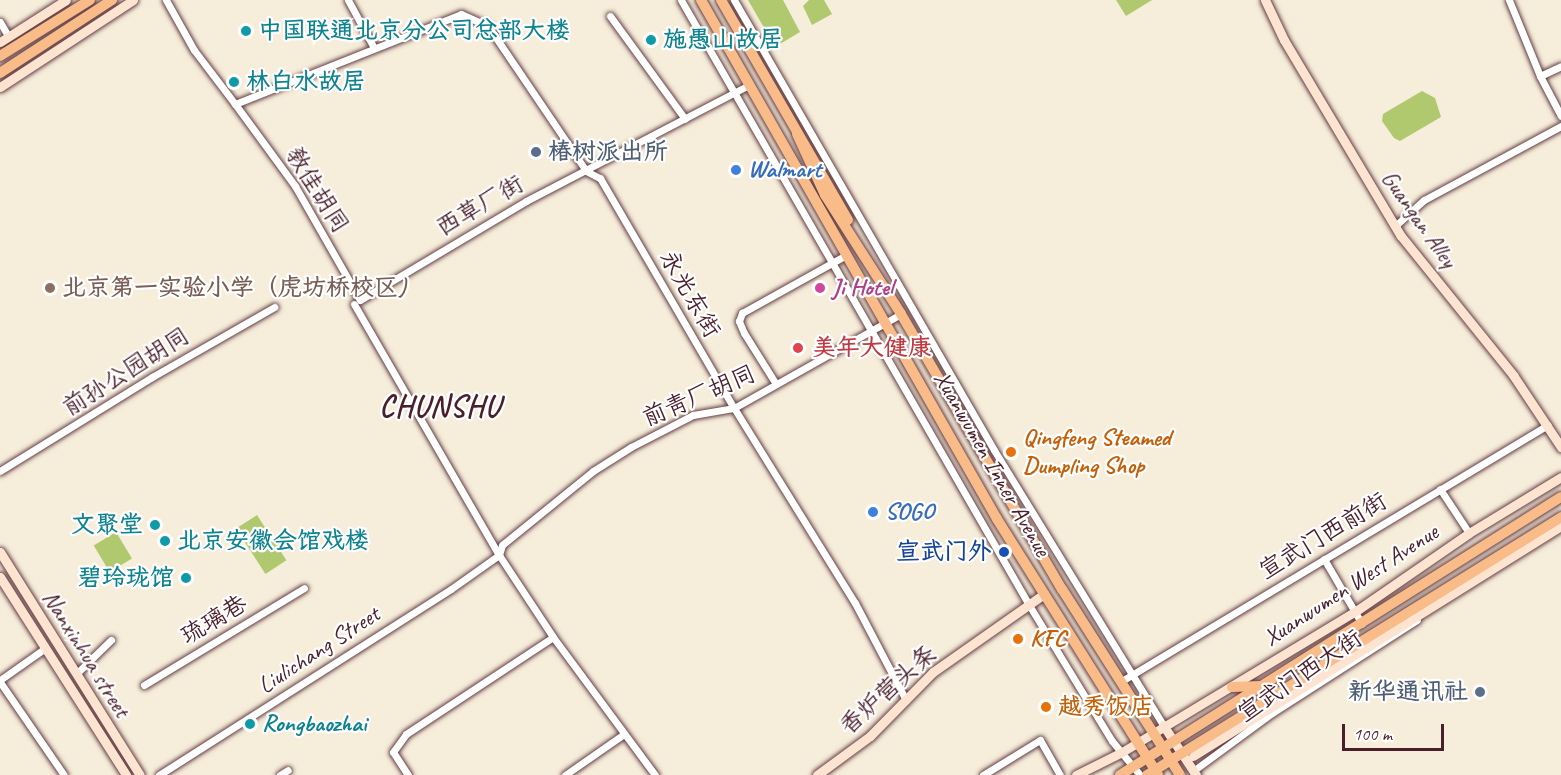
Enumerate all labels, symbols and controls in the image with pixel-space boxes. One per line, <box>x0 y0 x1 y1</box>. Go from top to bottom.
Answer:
place label: 中国联通北京分公司总部大楼 <box>258 17 570 45</box>
marker: 中国联通北京分公司总部大楼 <box>239 24 253 38</box>
place label: 施愚山故居 <box>663 26 783 54</box>
marker: 施愚山故居 <box>644 33 658 47</box>
place label: 林白水故居 <box>246 68 366 96</box>
marker: 林白水故居 <box>227 75 241 89</box>
place label: 椿树派出所 <box>548 138 668 166</box>
street label: 教佳胡同 <box>279 142 355 238</box>
marker: 椿树派出所 <box>529 145 543 159</box>
place label: Walmart <box>748 156 821 184</box>
marker: Walmart <box>729 163 743 177</box>
street label: Guangan Alley <box>1375 165 1463 273</box>
street label: 西草厂街 <box>431 170 529 242</box>
street label: 永光东街 <box>654 245 726 343</box>
place label: 北京第一实验小学（虎坊桥校区) <box>62 274 406 302</box>
place label: Ji Hotel <box>832 274 893 302</box>
marker: 北京第一实验小学（虎坊桥校区) <box>43 281 57 295</box>
marker: Ji Hotel <box>813 281 827 295</box>
street label: 前孙公园胡同 <box>57 322 195 422</box>
place label: 美年大健康 <box>812 334 932 362</box>
marker: 美年大健康 <box>789 339 807 357</box>
street label: 前青厂胡同 <box>638 359 760 433</box>
street label: Xuanwumen Inner Avenue <box>927 366 1057 562</box>
district label: CHUNSHU <box>380 388 500 424</box>
place label: Qingfeng Steamed Dumpling Shop <box>1023 424 1171 480</box>
marker: Qingfeng Steamed Dumpling Shop <box>1004 445 1018 459</box>
street label: 宣武门西前街 <box>1254 487 1392 585</box>
place label: SOGO <box>885 498 934 526</box>
marker: SOGO <box>866 505 880 519</box>
place label: 文聚堂 <box>71 511 143 539</box>
marker: 文聚堂 <box>148 518 162 532</box>
street label: Xuanwumen West Avenue <box>1258 518 1444 652</box>
place label: 北京安徽会馆戏楼 <box>177 527 369 555</box>
marker: 北京安徽会馆戏楼 <box>158 534 172 548</box>
place label: 宣武门外 <box>896 538 992 566</box>
marker: 宣武门外 <box>997 545 1011 559</box>
place label: 碧玲珑馆 <box>78 564 174 592</box>
marker: 碧玲珑馆 <box>179 571 193 585</box>
street label: Nanxinhua street <box>36 585 136 723</box>
street label: 琉璃巷 <box>176 589 252 651</box>
street label: Liulichang Street <box>253 600 385 700</box>
street label: 宣武门西大街 <box>1232 624 1368 728</box>
place label: KFC <box>1030 625 1066 653</box>
marker: KFC <box>1011 632 1025 646</box>
street label: 香炉营头条 <box>834 639 942 741</box>
place label: 新华通讯社 <box>1348 678 1468 706</box>
marker: 新华通讯社 <box>1473 685 1487 699</box>
place label: 越秀饭店 <box>1058 693 1154 721</box>
marker: 越秀饭店 <box>1039 700 1053 714</box>
place label: Rongbaozhai <box>262 710 367 738</box>
scale bar <box>1345 712 1447 750</box>
marker: Rongbaozhai <box>243 717 257 731</box>
text: 100 m <box>1353 723 1392 745</box>

